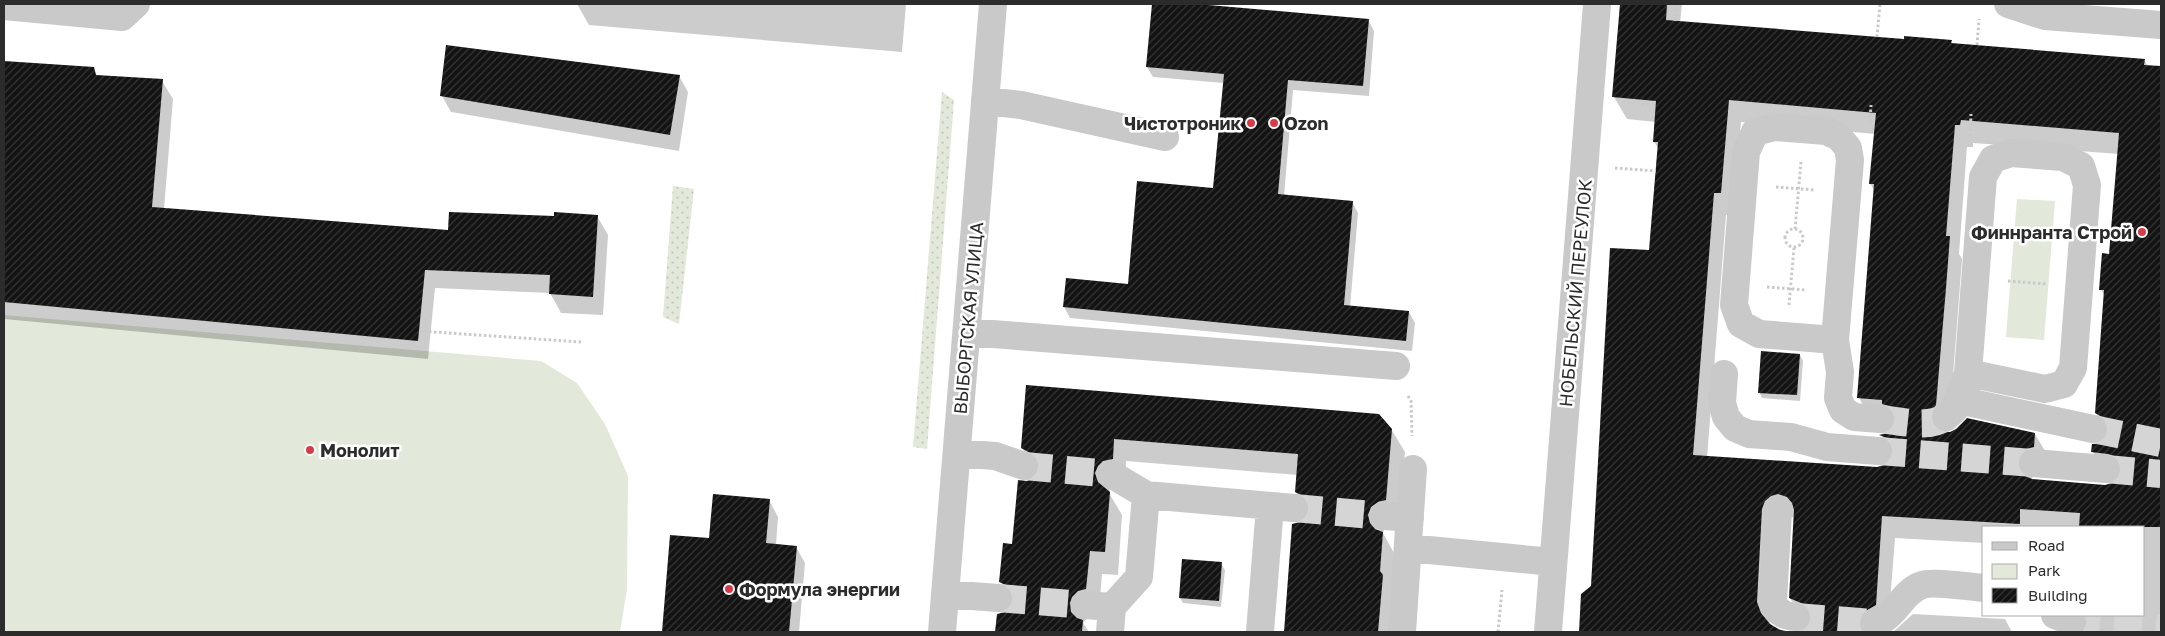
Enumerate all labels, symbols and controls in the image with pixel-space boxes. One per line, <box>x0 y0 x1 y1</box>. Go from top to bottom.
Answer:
place label: Чистотроник <box>1124 112 1242 134</box>
place label: Ozon <box>1284 112 1329 134</box>
marker: Чистотроник <box>1245 117 1257 129</box>
marker: Ozon <box>1268 117 1280 129</box>
street label: НОБЕЛЬСКИЙ ПЕРЕУЛОК <box>1554 178 1596 408</box>
street label: ВЫБОРГСКАЯ УЛИЦА <box>949 221 987 415</box>
place label: Финнранта Строй <box>1971 221 2132 243</box>
marker: Финнранта Строй <box>2136 226 2148 238</box>
place label: Монолит <box>320 439 400 461</box>
marker: Монолит <box>304 444 316 456</box>
legend <box>1982 526 2145 616</box>
text: Road <box>2028 536 2065 554</box>
text: Park <box>2028 561 2061 579</box>
place label: Формула энергии <box>739 578 900 600</box>
marker: Формула энергии <box>723 583 735 595</box>
text: Building <box>2028 586 2088 604</box>

